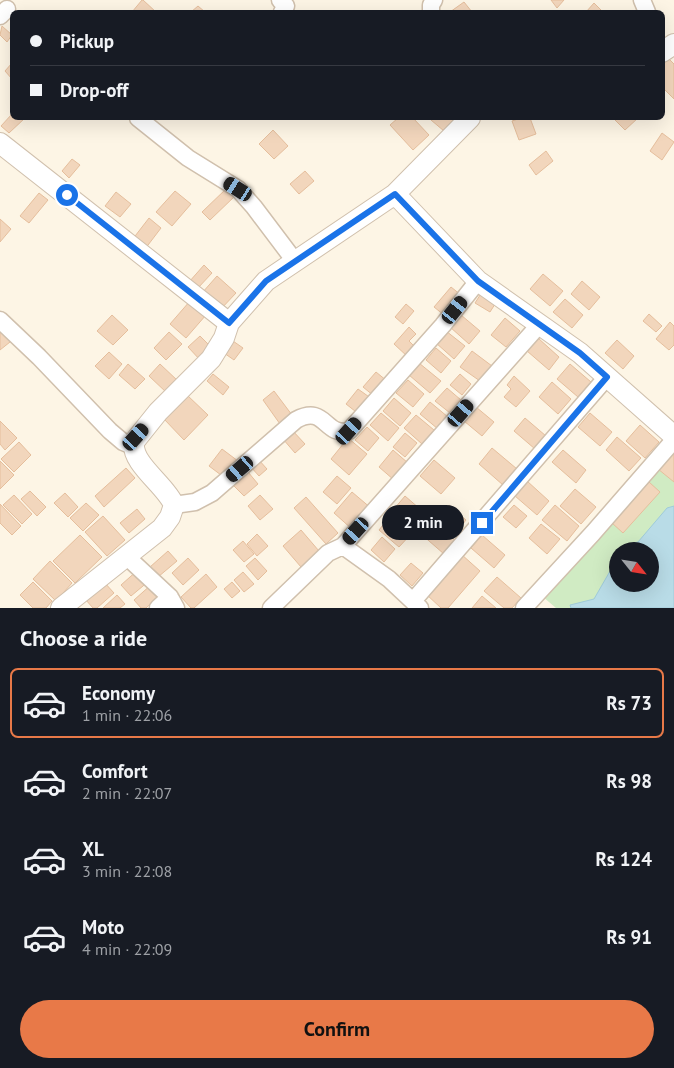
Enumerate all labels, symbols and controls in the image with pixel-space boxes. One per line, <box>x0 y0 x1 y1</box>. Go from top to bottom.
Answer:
text: Pickup <box>60 29 114 53</box>
text: Drop-off <box>60 78 128 102</box>
car <box>221 175 254 203</box>
route start <box>56 184 78 206</box>
car <box>439 294 470 326</box>
car <box>445 397 476 429</box>
car <box>333 415 364 447</box>
car <box>120 421 151 453</box>
car <box>223 453 256 485</box>
callout: 2 min <box>382 506 464 540</box>
text: 2 min <box>403 512 443 532</box>
route end <box>471 512 493 534</box>
car <box>340 515 371 547</box>
north arrow <box>609 542 659 592</box>
map controls <box>609 542 659 592</box>
text: Choose a ride <box>20 624 147 652</box>
icon: car <box>22 681 67 726</box>
text: Economy <box>82 681 155 705</box>
text: Rs 73 <box>606 691 652 715</box>
text: 1 min · 22:06 <box>82 705 172 725</box>
icon: car <box>22 759 67 804</box>
text: Comfort <box>82 759 148 783</box>
text: Rs 98 <box>606 769 652 793</box>
text: 2 min · 22:07 <box>82 783 172 803</box>
icon: car <box>22 837 67 882</box>
text: XL <box>82 837 104 861</box>
text: Rs 124 <box>595 847 652 871</box>
text: 3 min · 22:08 <box>82 861 172 881</box>
icon: car <box>22 915 67 960</box>
text: Moto <box>82 915 124 939</box>
text: Rs 91 <box>606 925 652 949</box>
text: 4 min · 22:09 <box>82 939 172 959</box>
button: Confirm <box>20 1000 654 1058</box>

